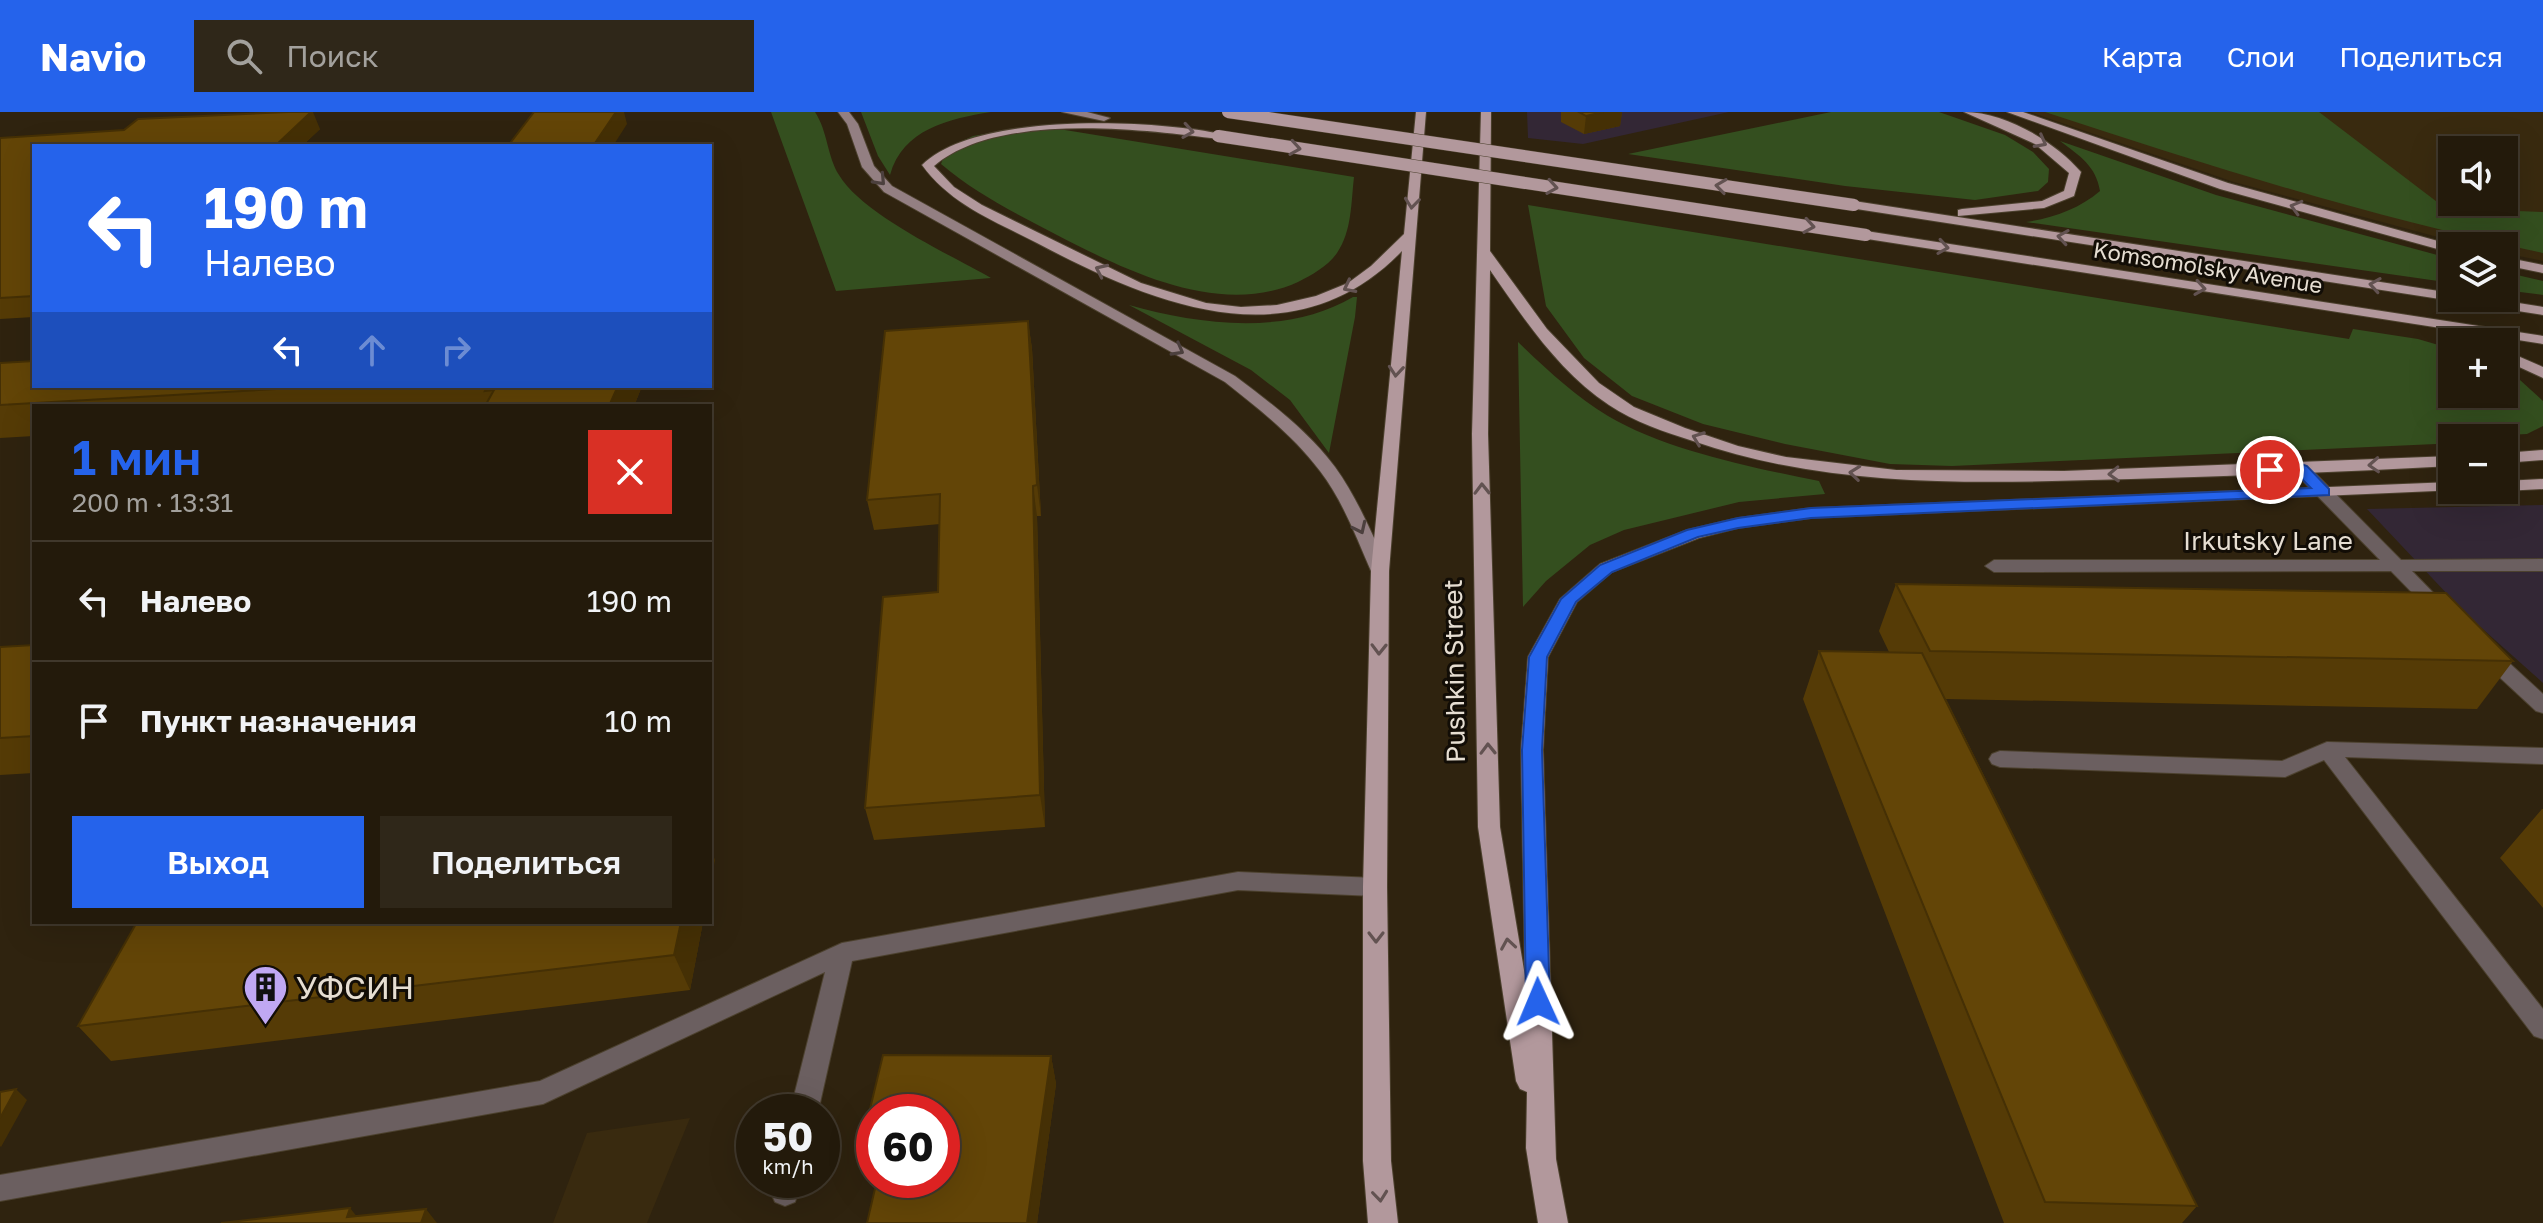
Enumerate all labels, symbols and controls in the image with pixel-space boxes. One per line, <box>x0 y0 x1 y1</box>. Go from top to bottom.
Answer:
search box <box>194 20 754 92</box>
text: Navio <box>40 34 146 79</box>
icon: search <box>222 34 266 78</box>
text: Поиск <box>286 38 379 74</box>
text: Карта <box>2102 40 2183 73</box>
text: Слои <box>2227 40 2295 73</box>
text: Поделиться <box>2339 40 2503 73</box>
one-way arrow <box>1182 122 1195 139</box>
one-way arrow <box>2033 133 2047 148</box>
map controls <box>2438 136 2518 504</box>
button: sound <box>2438 136 2518 216</box>
one-way arrow <box>1288 139 1302 156</box>
one-way arrow <box>870 171 885 185</box>
text: 190 m <box>204 173 368 240</box>
icon: left <box>72 176 176 280</box>
one-way arrow <box>1545 178 1559 195</box>
one-way arrow <box>1714 178 1728 195</box>
one-way arrow <box>1404 196 1421 209</box>
one-way arrow <box>2289 200 2303 216</box>
one-way arrow <box>1802 217 1816 234</box>
one-way arrow <box>2056 229 2069 246</box>
button: layers <box>2438 232 2518 312</box>
street label: Komsomolsky Avenue <box>2091 236 2325 298</box>
one-way arrow <box>1936 238 1950 255</box>
text: Налево <box>204 241 336 284</box>
one-way arrow <box>1094 264 1109 280</box>
one-way arrow <box>1343 277 1358 293</box>
one-way arrow <box>2368 277 2382 294</box>
one-way arrow <box>2193 279 2207 296</box>
icon: left <box>266 328 310 372</box>
icon: ahead <box>350 328 394 372</box>
icon: right <box>434 328 478 372</box>
button: + <box>2438 328 2518 408</box>
one-way arrow <box>1169 340 1184 356</box>
one-way arrow <box>1388 365 1405 378</box>
button: − <box>2438 424 2518 504</box>
text: 1 мин <box>72 428 201 486</box>
button: close <box>588 430 672 514</box>
one-way arrow <box>1692 431 1706 447</box>
pin <box>2236 436 2304 504</box>
icon: arrive <box>2248 448 2292 492</box>
one-way arrow <box>2367 456 2380 473</box>
one-way arrow <box>1848 465 1861 482</box>
one-way arrow <box>2107 466 2120 483</box>
one-way arrow <box>1473 482 1490 495</box>
text: 200 m · 13:31 <box>72 487 233 518</box>
one-way arrow <box>1350 519 1366 534</box>
street label: Irkutsky Lane <box>2183 525 2353 556</box>
icon: left <box>72 579 116 623</box>
street label: Pushkin Street <box>1437 579 1471 763</box>
text: Налево <box>140 583 251 619</box>
text: 190 m <box>587 583 672 619</box>
one-way arrow <box>1370 643 1388 656</box>
icon: arrive <box>72 699 116 743</box>
text: Пункт назначения <box>140 703 417 739</box>
text: 10 m <box>605 703 672 739</box>
one-way arrow <box>1479 742 1496 755</box>
button: Выход <box>72 816 364 908</box>
button: Поделиться <box>380 816 672 908</box>
one-way arrow <box>1367 931 1385 944</box>
one-way arrow <box>1500 937 1517 951</box>
position arrow <box>1496 960 1580 1044</box>
building icon: УФСИН <box>241 963 289 1026</box>
place label: УФСИН <box>296 968 414 1006</box>
speed limit sign: 60 <box>856 1094 960 1198</box>
text: 50 <box>763 1112 813 1160</box>
text: km/h <box>763 1154 813 1178</box>
one-way arrow <box>1372 1190 1389 1203</box>

